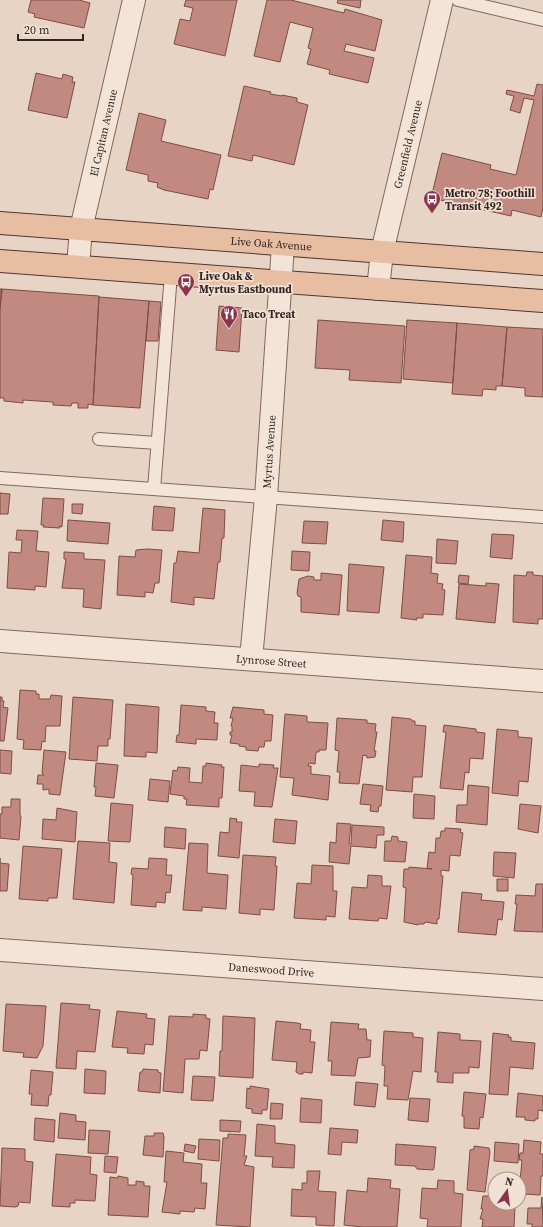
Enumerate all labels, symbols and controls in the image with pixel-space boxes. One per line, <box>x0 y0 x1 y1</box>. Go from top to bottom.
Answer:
scale bar <box>18 16 83 42</box>
text: 20 m <box>24 22 50 38</box>
street label: El Capitan Avenue <box>86 87 121 178</box>
street label: Greenfield Avenue <box>390 98 426 190</box>
place label: Metro 78; Foothill Transit 492 <box>445 186 535 214</box>
bus stop icon: Metro 78; Foothill Transit 492 <box>422 189 442 214</box>
street label: Live Oak Avenue <box>230 233 313 254</box>
place label: Live Oak & Myrtus Eastbound <box>199 269 292 297</box>
bus stop icon: Live Oak & Myrtus Eastbound <box>176 272 196 297</box>
restaurant icon: Taco Treat <box>219 304 239 329</box>
place label: Taco Treat <box>242 307 296 322</box>
street label: Myrtus Avenue <box>259 414 279 489</box>
street label: Lynrose Street <box>236 651 307 671</box>
street label: Daneswood Drive <box>228 959 315 980</box>
north arrow <box>487 1171 527 1211</box>
text: N <box>504 1174 515 1190</box>

